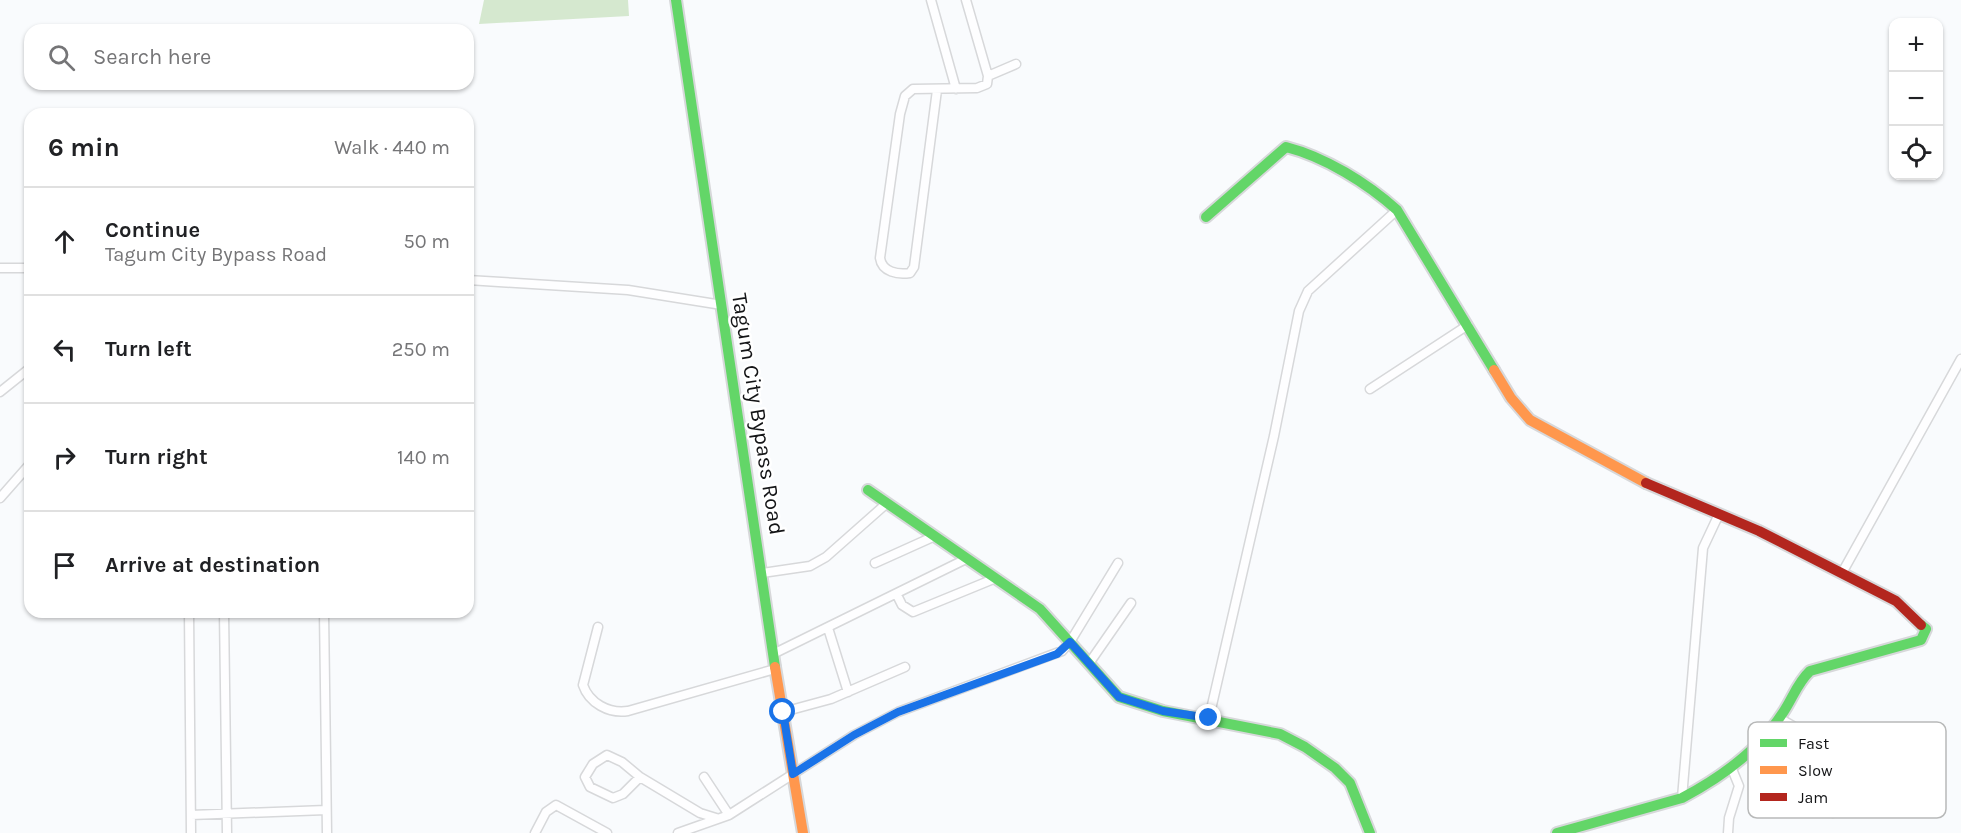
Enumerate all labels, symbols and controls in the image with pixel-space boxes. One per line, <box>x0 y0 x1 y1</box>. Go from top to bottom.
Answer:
map controls <box>1889 18 1943 180</box>
button: + <box>1889 18 1943 72</box>
search box <box>24 24 474 90</box>
icon: search <box>45 41 78 74</box>
text: Search here <box>93 44 211 70</box>
button: − <box>1889 72 1943 126</box>
button: locate <box>1889 126 1943 180</box>
text: 6 min <box>48 132 120 163</box>
text: Walk · 440 m <box>334 136 450 159</box>
text: Continue <box>105 217 200 243</box>
icon: ahead <box>48 225 81 258</box>
text: 50 m <box>403 230 450 253</box>
text: Tagum City Bypass Road <box>105 243 327 266</box>
street label: Tagum City Bypass Road <box>726 291 790 537</box>
icon: left <box>48 333 81 366</box>
text: Turn left <box>105 336 192 362</box>
text: 250 m <box>392 338 450 361</box>
icon: right <box>48 441 81 474</box>
text: Turn right <box>105 444 208 470</box>
text: 140 m <box>397 446 450 469</box>
icon: arrive <box>48 549 81 582</box>
text: Arrive at destination <box>105 552 320 578</box>
route start <box>769 698 795 724</box>
route end <box>1195 704 1221 730</box>
legend <box>1748 722 1946 818</box>
text: Fast <box>1798 734 1829 753</box>
text: Slow <box>1798 761 1833 780</box>
text: Jam <box>1798 788 1828 807</box>

